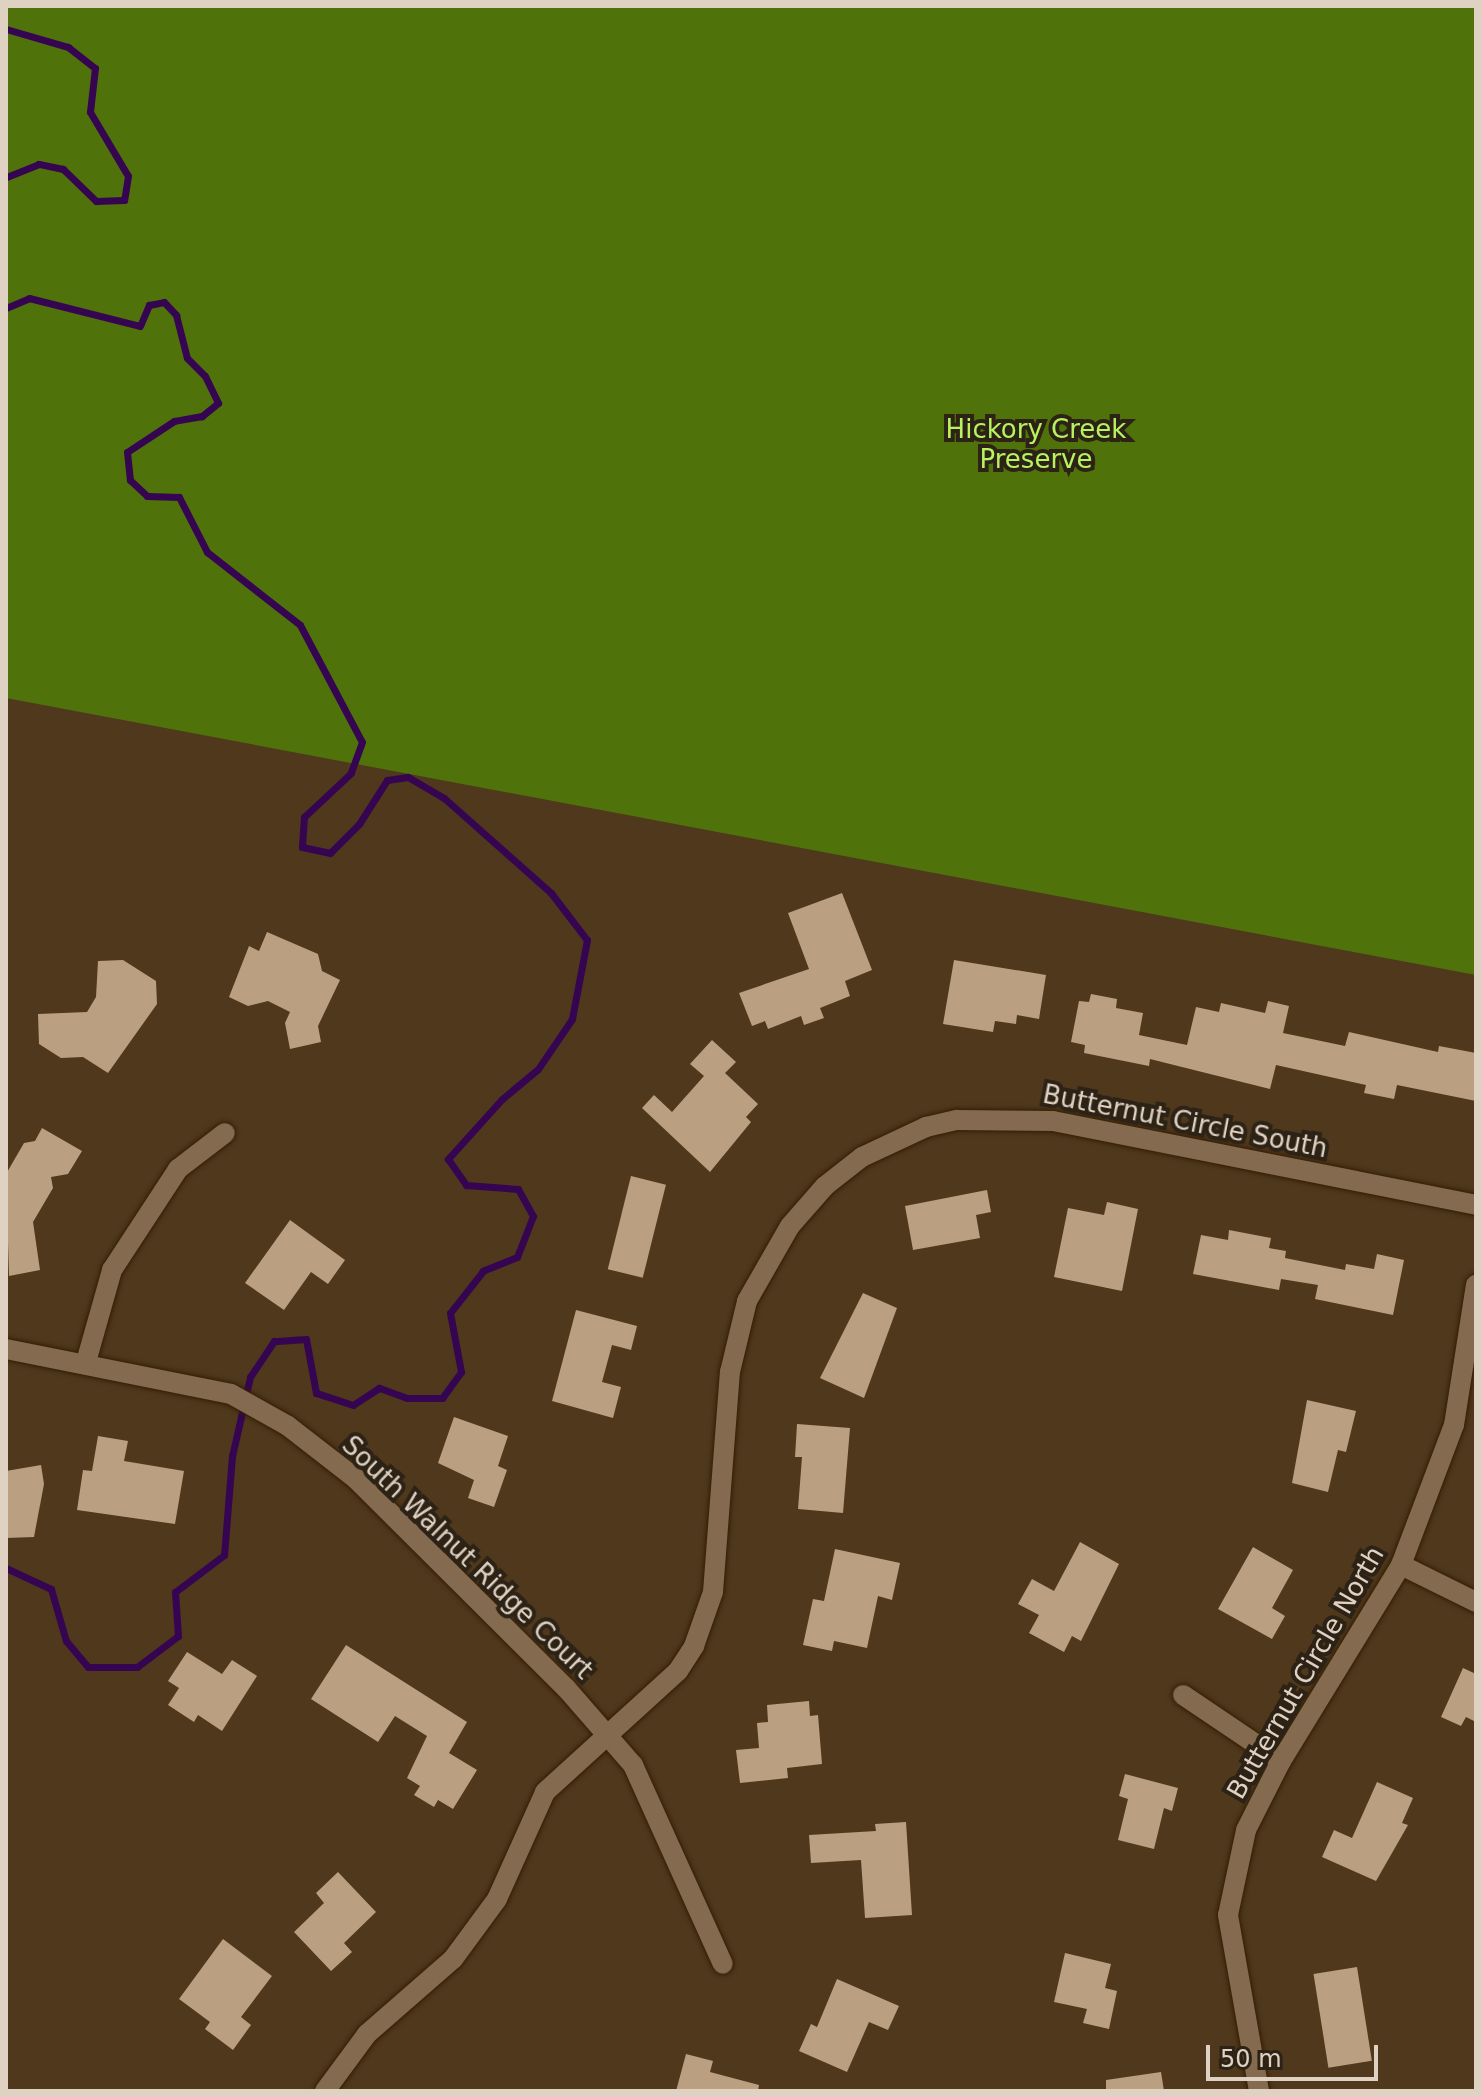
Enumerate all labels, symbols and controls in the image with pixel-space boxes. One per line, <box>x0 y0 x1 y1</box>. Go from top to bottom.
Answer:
park label: Hickory Creek Preserve <box>946 414 1126 476</box>
street label: Butternut Circle South <box>1040 1079 1330 1165</box>
street label: South Walnut Ridge Court <box>335 1430 599 1686</box>
street label: Butternut Circle North <box>1221 1541 1391 1805</box>
scale bar <box>1210 2029 1382 2079</box>
text: 50 m <box>1220 2045 1282 2073</box>

